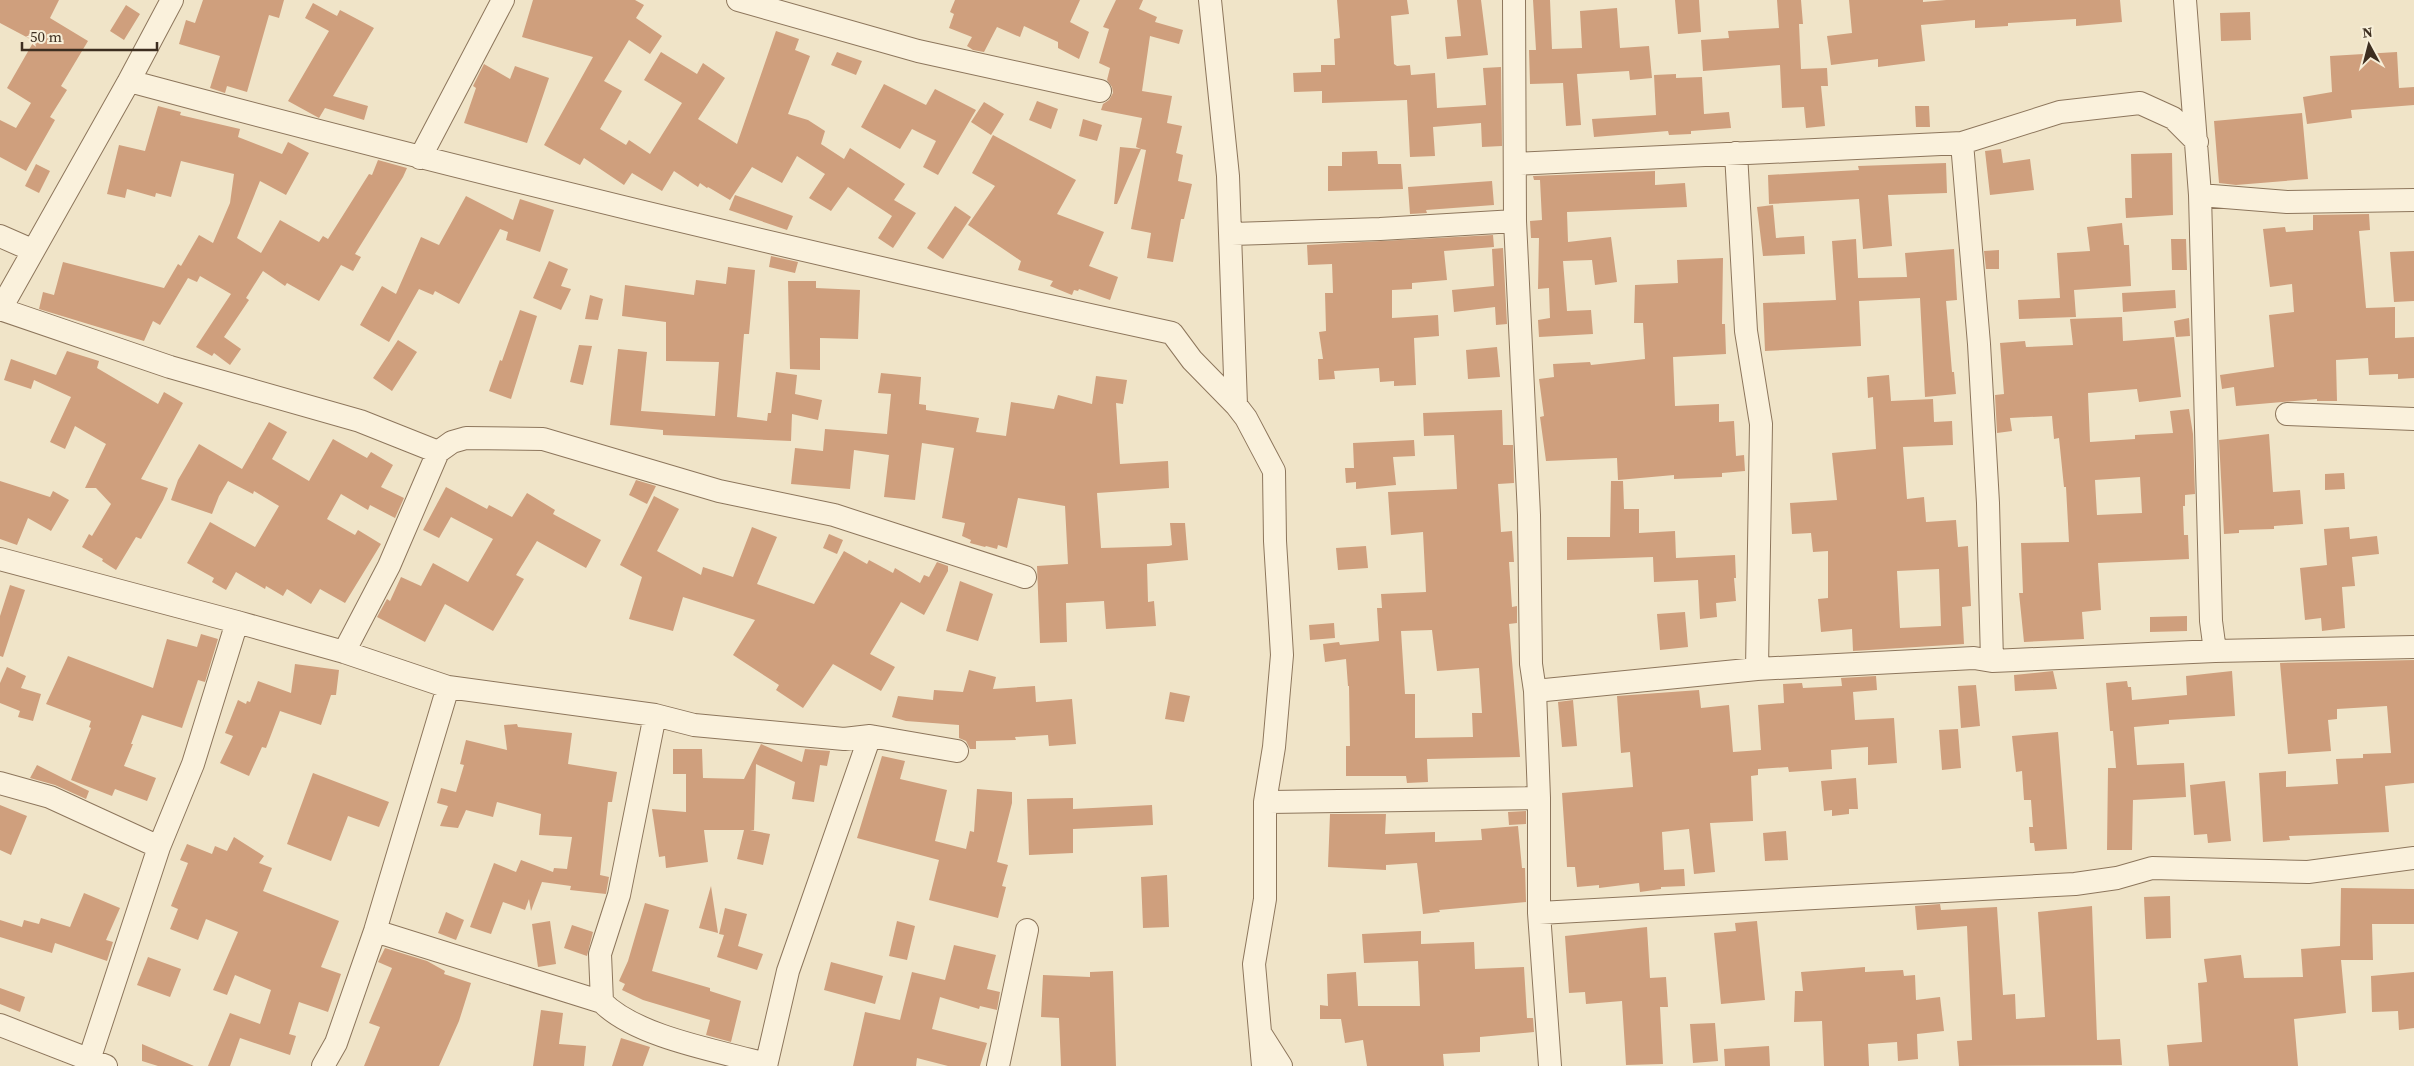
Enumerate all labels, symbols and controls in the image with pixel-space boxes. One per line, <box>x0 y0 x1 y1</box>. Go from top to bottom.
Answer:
scale bar <box>22 20 158 52</box>
north arrow <box>2344 20 2394 70</box>
text: N <box>2361 22 2374 43</box>
text: 50 m <box>30 26 62 47</box>

